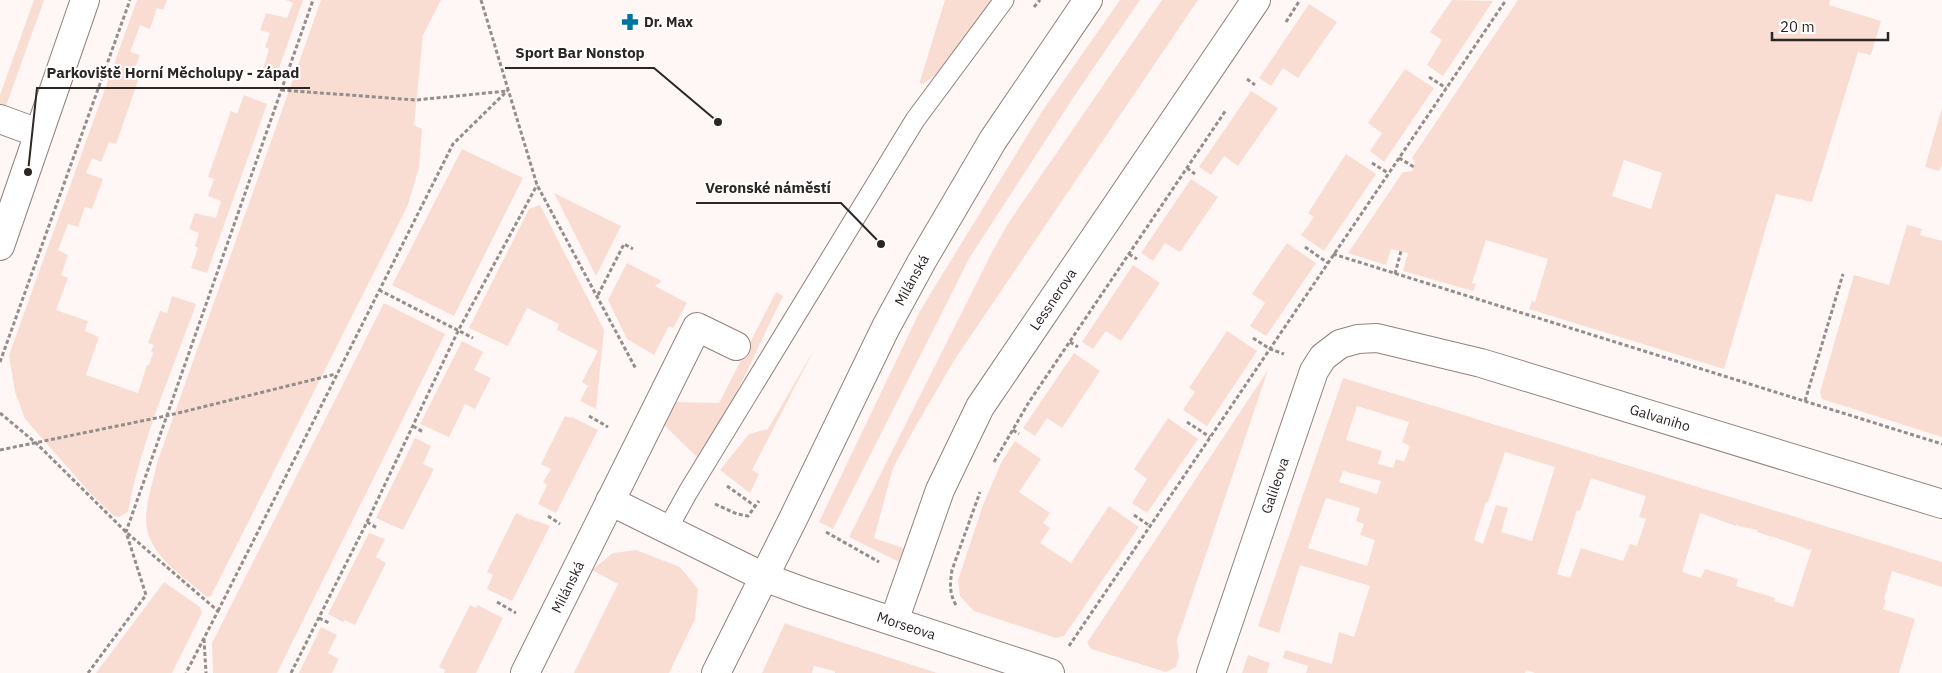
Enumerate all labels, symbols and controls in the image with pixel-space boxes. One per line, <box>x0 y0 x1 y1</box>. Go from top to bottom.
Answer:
scale bar <box>1772 10 1888 42</box>
pharmacy icon: Dr. Max <box>620 12 640 32</box>
place label: Dr. Max <box>644 13 693 31</box>
text: 20 m <box>1780 17 1815 36</box>
callout: Sport Bar Nonstop <box>505 38 654 68</box>
text: Sport Bar Nonstop <box>515 43 645 62</box>
callout: Parkoviště Horní Měcholupy - západ <box>37 58 310 88</box>
text: Parkoviště Horní Měcholupy - západ <box>47 63 299 82</box>
callout: Veronské náměstí <box>696 173 841 203</box>
text: Veronské náměstí <box>705 178 832 197</box>
street label: Milánská <box>890 251 933 309</box>
street label: Lessnerova <box>1026 265 1081 334</box>
street label: Galvaniho <box>1628 400 1693 436</box>
street label: Galileova <box>1257 455 1293 516</box>
street label: Milánská <box>547 558 588 616</box>
street label: Morseova <box>874 608 938 644</box>

